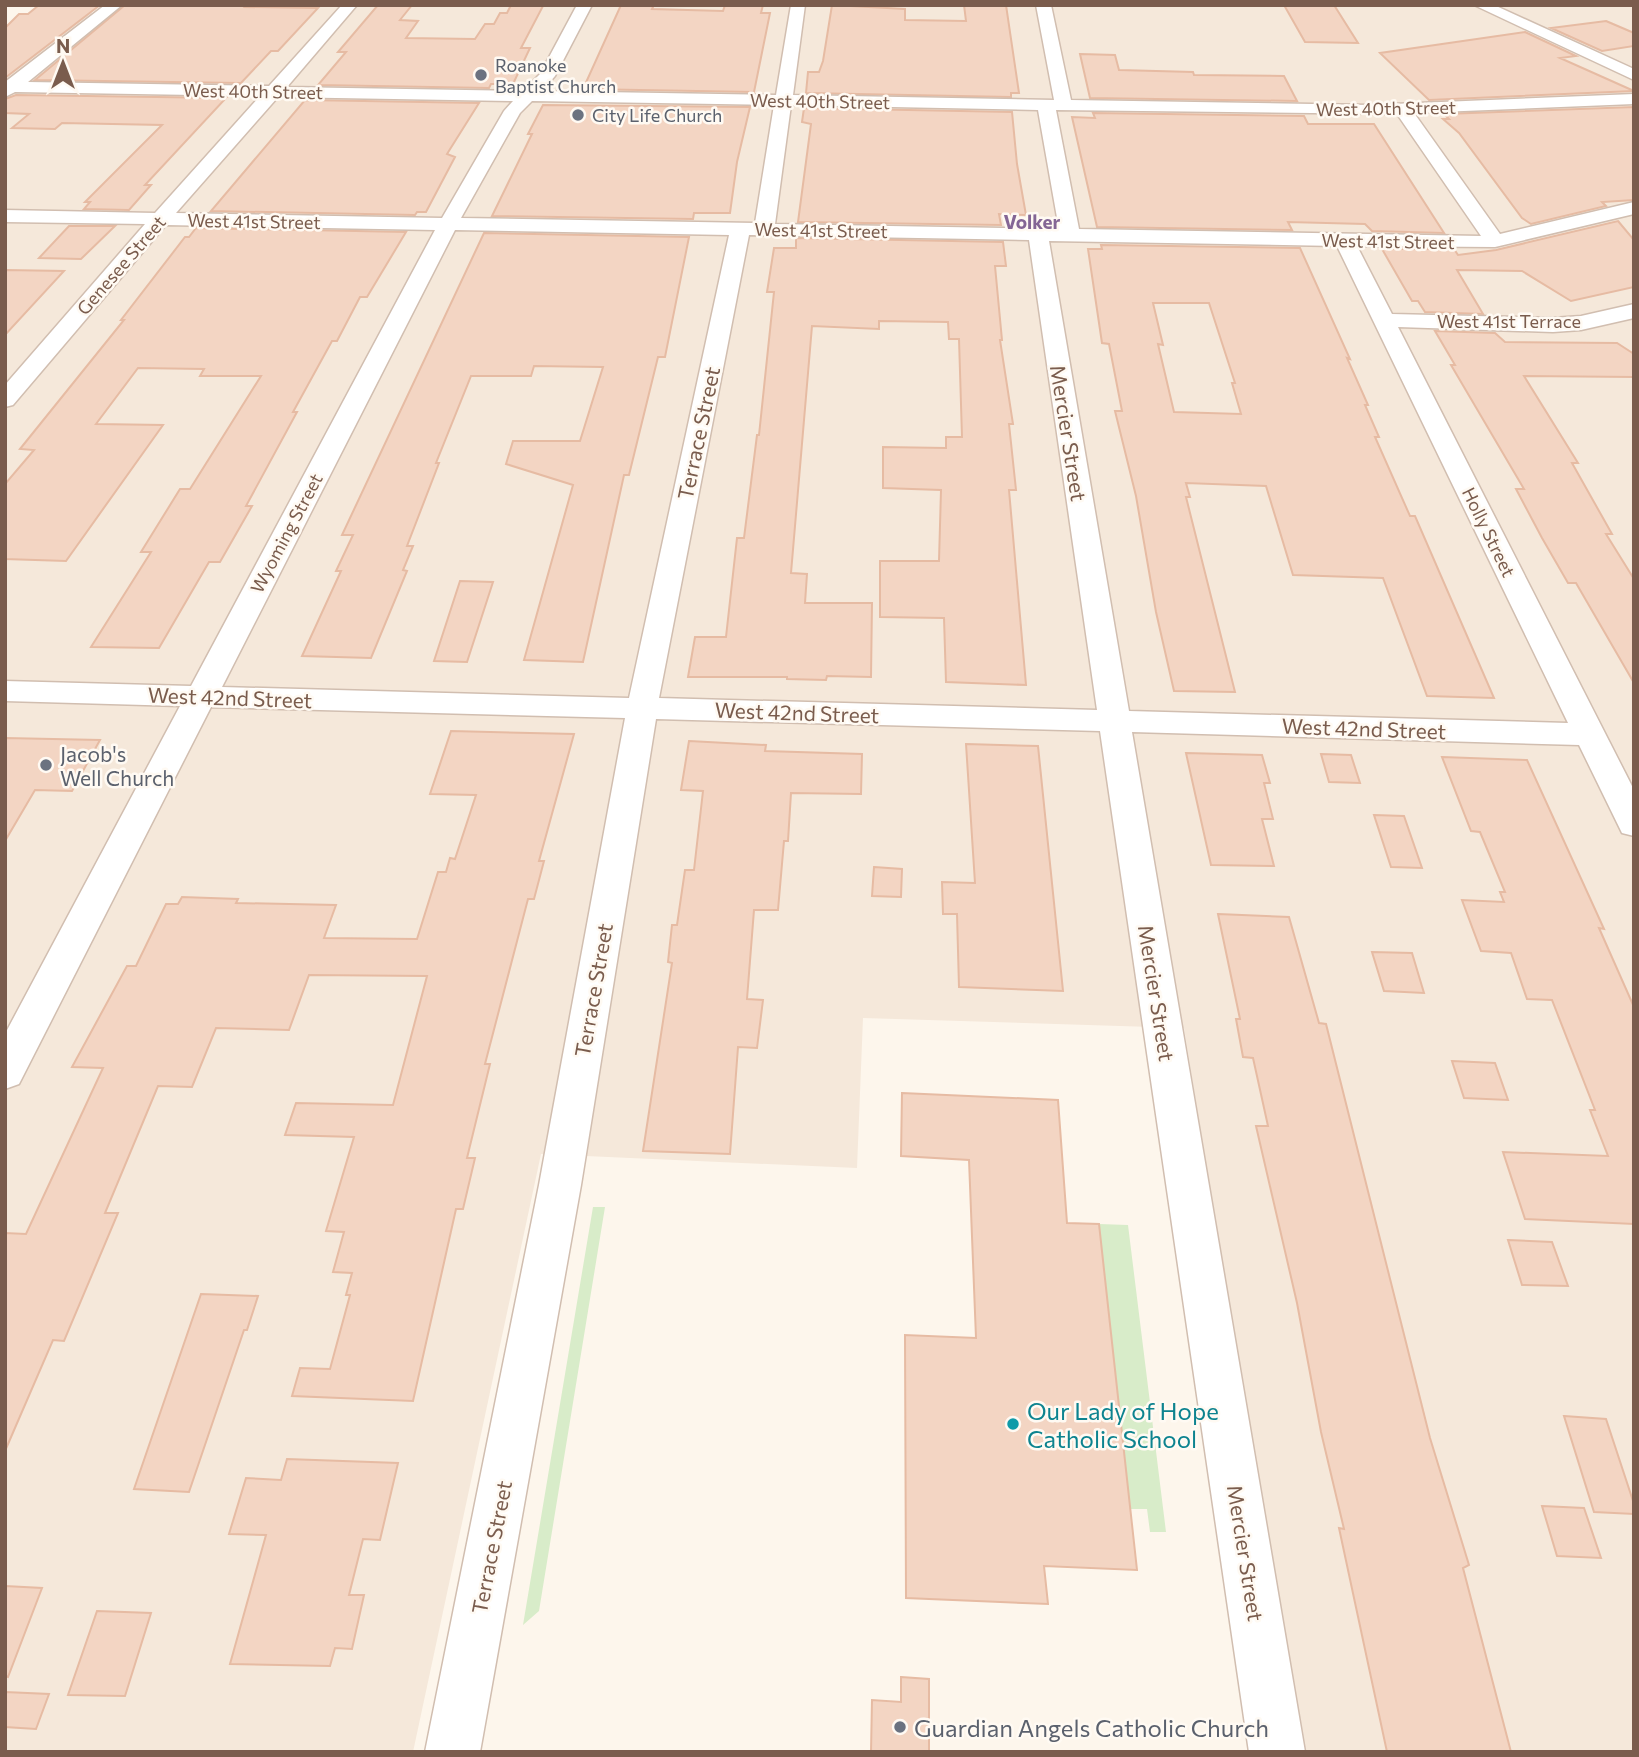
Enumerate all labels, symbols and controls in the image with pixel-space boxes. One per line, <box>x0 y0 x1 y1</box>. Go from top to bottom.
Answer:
north arrow <box>28 28 98 98</box>
text: N <box>56 34 70 57</box>
place label: Roanoke Baptist Church <box>495 54 616 97</box>
marker: Roanoke Baptist Church <box>473 67 489 83</box>
street label: West 40th Street <box>183 79 323 103</box>
street label: West 40th Street <box>750 89 890 113</box>
street label: West 40th Street <box>1316 96 1456 120</box>
place label: City Life Church <box>592 104 722 126</box>
marker: City Life Church <box>570 107 586 123</box>
street label: West 41st Street <box>187 209 321 233</box>
district label: Volker <box>1004 210 1061 233</box>
street label: Genesee Street <box>72 211 170 319</box>
street label: West 41st Street <box>754 218 888 242</box>
street label: West 41st Street <box>1321 229 1455 253</box>
street label: West 41st Terrace <box>1437 310 1581 332</box>
street label: Mercier Street <box>1046 363 1092 503</box>
street label: Terrace Street <box>672 364 724 502</box>
street label: Wyoming Street <box>245 469 327 597</box>
street label: Holly Street <box>1458 484 1520 580</box>
street label: West 42nd Street <box>147 682 313 712</box>
street label: West 42nd Street <box>714 697 880 727</box>
street label: West 42nd Street <box>1281 713 1447 743</box>
place label: Jacob's Well Church <box>60 741 174 790</box>
marker: Jacob's Well Church <box>38 757 54 773</box>
street label: Terrace Street <box>569 921 617 1059</box>
street label: Mercier Street <box>1134 923 1180 1063</box>
place label: Our Lady of Hope Catholic School <box>1027 1396 1219 1453</box>
marker: Our Lady of Hope Catholic School <box>1005 1416 1021 1432</box>
street label: Terrace Street <box>466 1478 516 1616</box>
street label: Mercier Street <box>1223 1483 1269 1623</box>
place label: Guardian Angels Catholic Church <box>914 1713 1269 1742</box>
marker: Guardian Angels Catholic Church <box>892 1719 908 1735</box>

